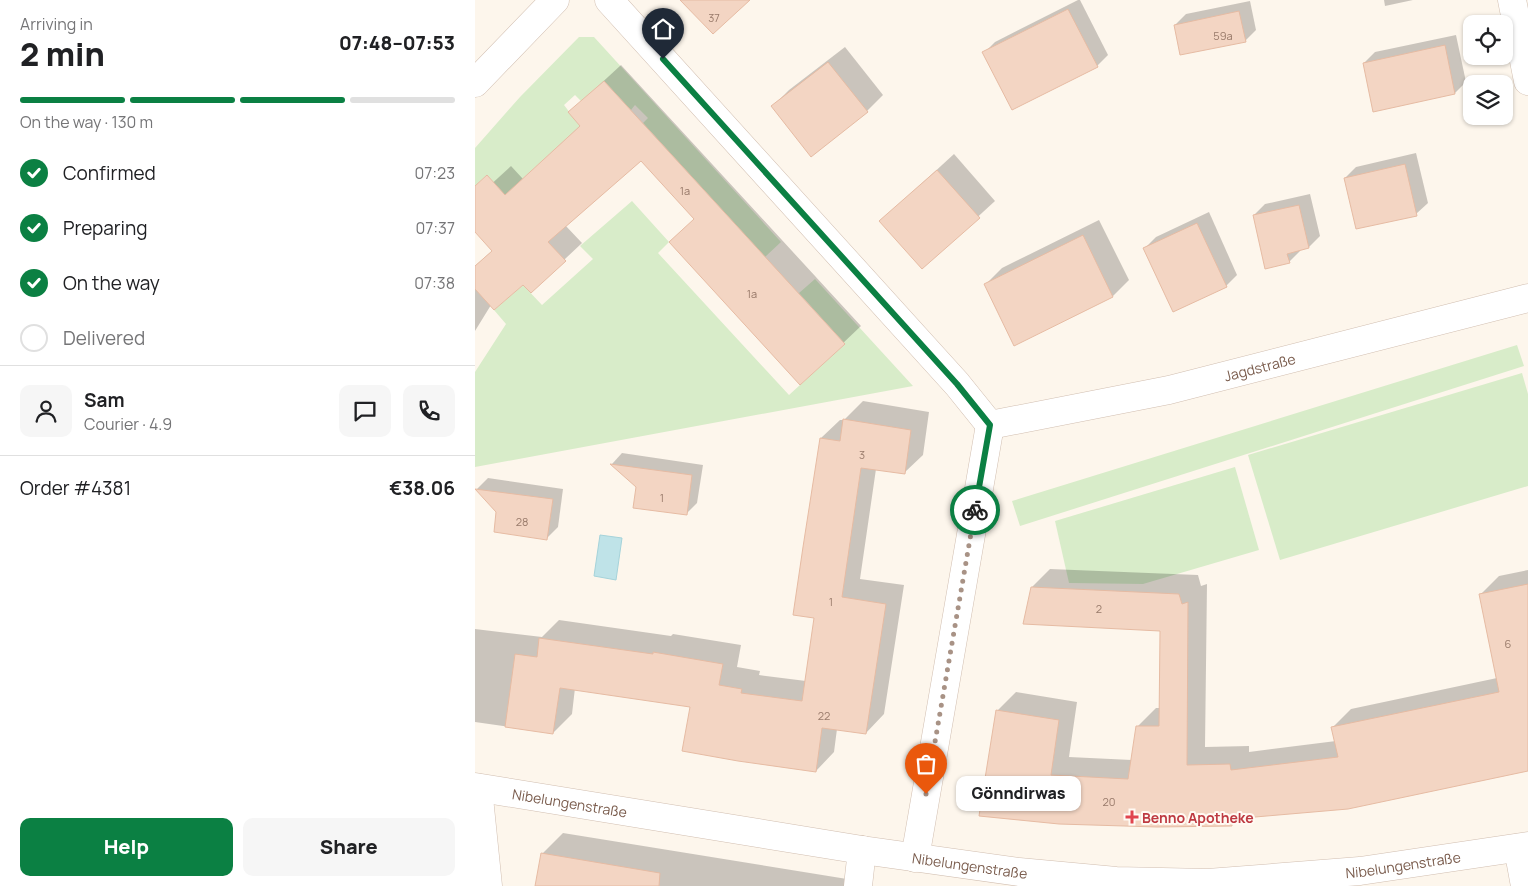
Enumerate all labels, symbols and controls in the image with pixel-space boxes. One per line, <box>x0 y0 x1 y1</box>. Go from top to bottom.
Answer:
pin <box>642 8 684 59</box>
house number: 37 <box>708 10 720 25</box>
text: Arriving in <box>20 13 93 35</box>
icon: home <box>649 15 677 43</box>
map controls <box>1463 15 1513 125</box>
button: locate <box>1463 15 1513 65</box>
house number: 59a <box>1213 28 1233 43</box>
text: 07:48–07:53 <box>339 30 455 56</box>
text: 2 min <box>20 32 105 76</box>
button: layers <box>1463 75 1513 125</box>
text: On the way · 130 m <box>20 111 153 133</box>
icon: check <box>20 159 48 187</box>
text: Confirmed <box>63 160 156 186</box>
text: 07:23 <box>414 162 455 184</box>
house number: 1a <box>680 183 690 198</box>
icon: check <box>20 214 48 242</box>
text: Preparing <box>63 215 148 241</box>
text: 07:37 <box>416 217 455 239</box>
icon: check <box>20 269 48 297</box>
text: On the way <box>63 270 160 296</box>
text: 07:38 <box>414 272 455 294</box>
house number: 1a <box>747 286 757 301</box>
text: Delivered <box>63 325 145 351</box>
street label: Jagdstraße <box>1222 349 1297 385</box>
button: person <box>20 385 72 437</box>
button: chat <box>339 385 391 437</box>
button: phone <box>403 385 455 437</box>
text: Sam <box>84 387 125 413</box>
text: Courier · 4.9 <box>84 413 172 435</box>
house number: 3 <box>859 447 865 462</box>
text: Order #4381 <box>20 475 131 501</box>
text: €38.06 <box>389 475 455 501</box>
courier <box>950 485 1000 535</box>
house number: 1 <box>660 490 664 505</box>
icon: bike <box>961 496 989 524</box>
house number: 28 <box>516 514 528 529</box>
house number: 1 <box>829 594 833 609</box>
house number: 2 <box>1096 601 1102 616</box>
house number: 6 <box>1505 636 1512 651</box>
house number: 22 <box>818 708 830 723</box>
pin <box>905 743 947 794</box>
icon: bag <box>912 750 940 778</box>
callout: Gönndirwas <box>956 776 1081 812</box>
text: Gönndirwas <box>971 782 1066 804</box>
street label: Nibelungenstraße <box>511 784 629 821</box>
house number: 20 <box>1103 794 1115 809</box>
place label: Benno Apotheke <box>1142 808 1254 827</box>
marker: Benno Apotheke <box>1126 811 1138 823</box>
button: Help <box>20 818 233 876</box>
button: Share <box>243 818 455 876</box>
street label: Nibelungenstraße <box>1345 847 1462 882</box>
street label: Nibelungenstraße <box>911 848 1028 882</box>

